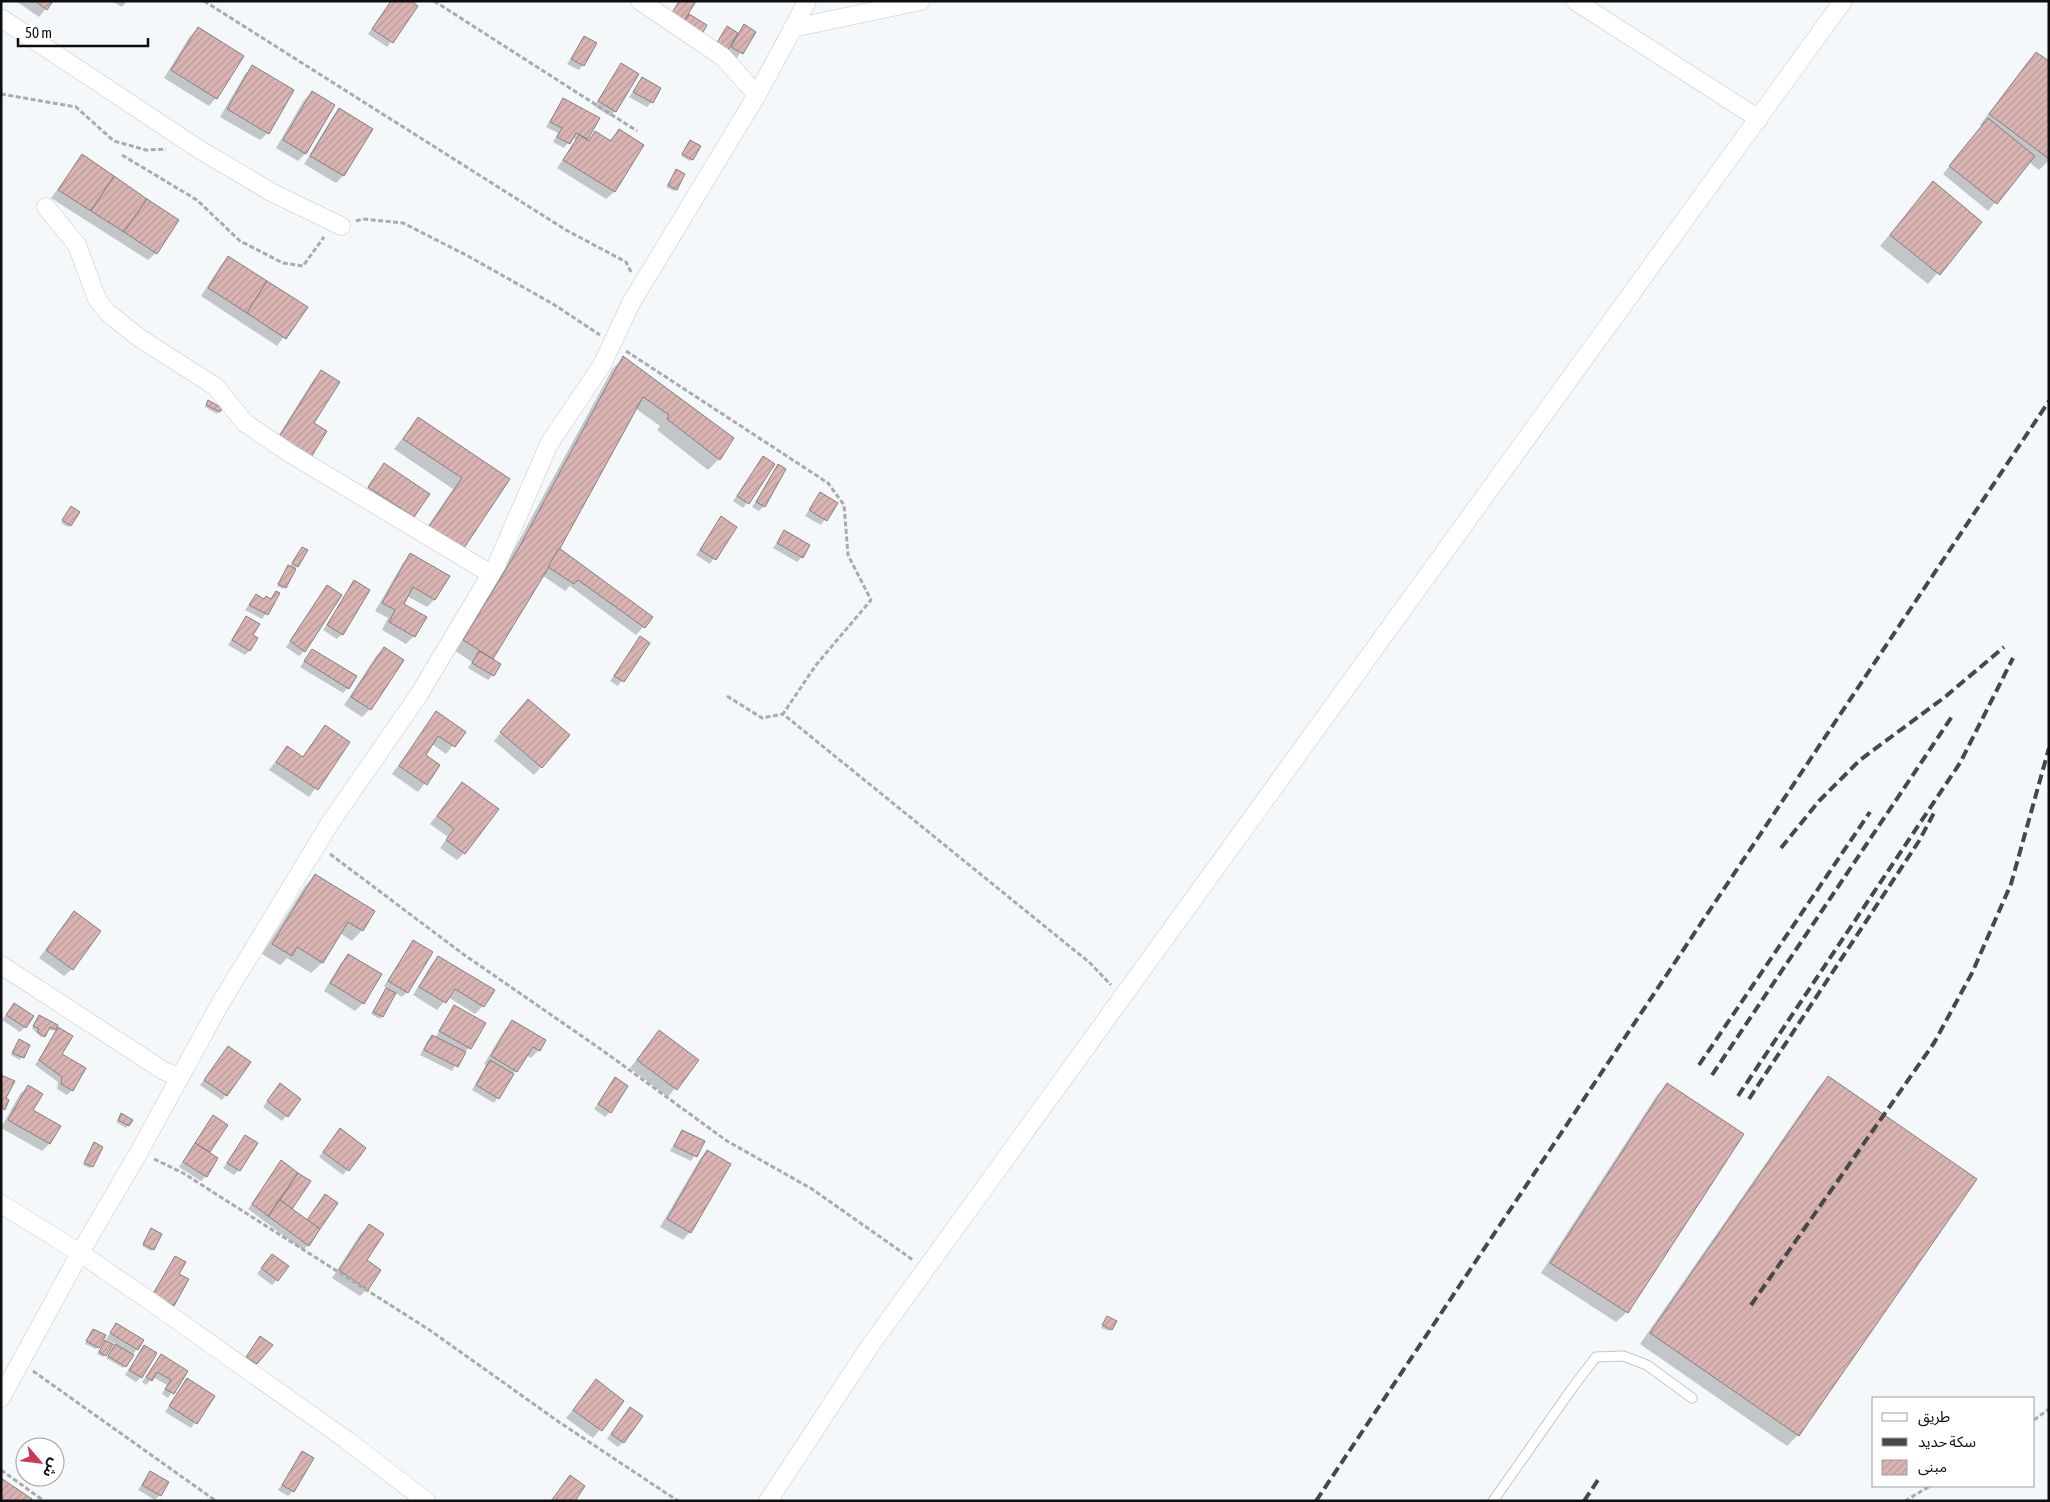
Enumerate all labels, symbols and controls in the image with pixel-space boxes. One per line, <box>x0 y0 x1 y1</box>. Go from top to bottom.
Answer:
scale bar <box>18 15 148 47</box>
text: 50 m <box>25 24 52 41</box>
legend <box>1872 1397 2035 1487</box>
text: طريق <box>1918 1408 1950 1427</box>
text: سكة حديد <box>1918 1433 1976 1450</box>
north arrow <box>15 1437 65 1487</box>
text: ش <box>40 1456 63 1480</box>
text: مبنى <box>1918 1458 1947 1476</box>

